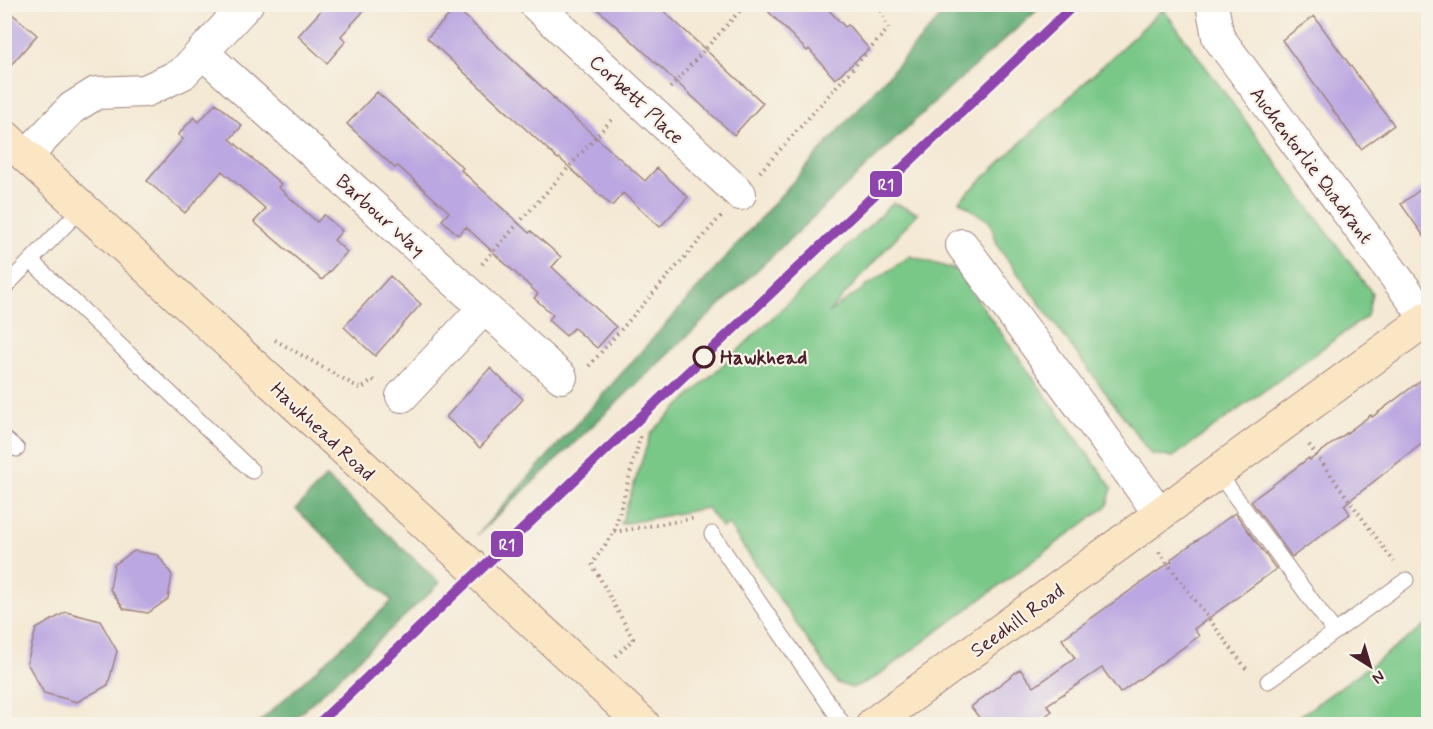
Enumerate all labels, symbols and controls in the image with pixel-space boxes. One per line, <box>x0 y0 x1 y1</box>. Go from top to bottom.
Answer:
street label: Corbett Place <box>583 49 689 151</box>
street label: Auchentorlie Quadrant <box>1243 82 1379 250</box>
street label: Barbour Way <box>329 169 431 264</box>
line badge: R1 <box>869 170 903 198</box>
text: R1 <box>878 175 894 196</box>
place label: Hawkhead <box>720 345 807 372</box>
marker: Hawkhead <box>693 346 715 368</box>
street label: Hawkhead Road <box>264 377 380 488</box>
line badge: R1 <box>490 530 524 558</box>
text: R1 <box>499 535 515 556</box>
street label: Seedhill Road <box>965 578 1070 665</box>
north arrow <box>1340 636 1400 696</box>
text: N <box>1368 665 1389 688</box>

